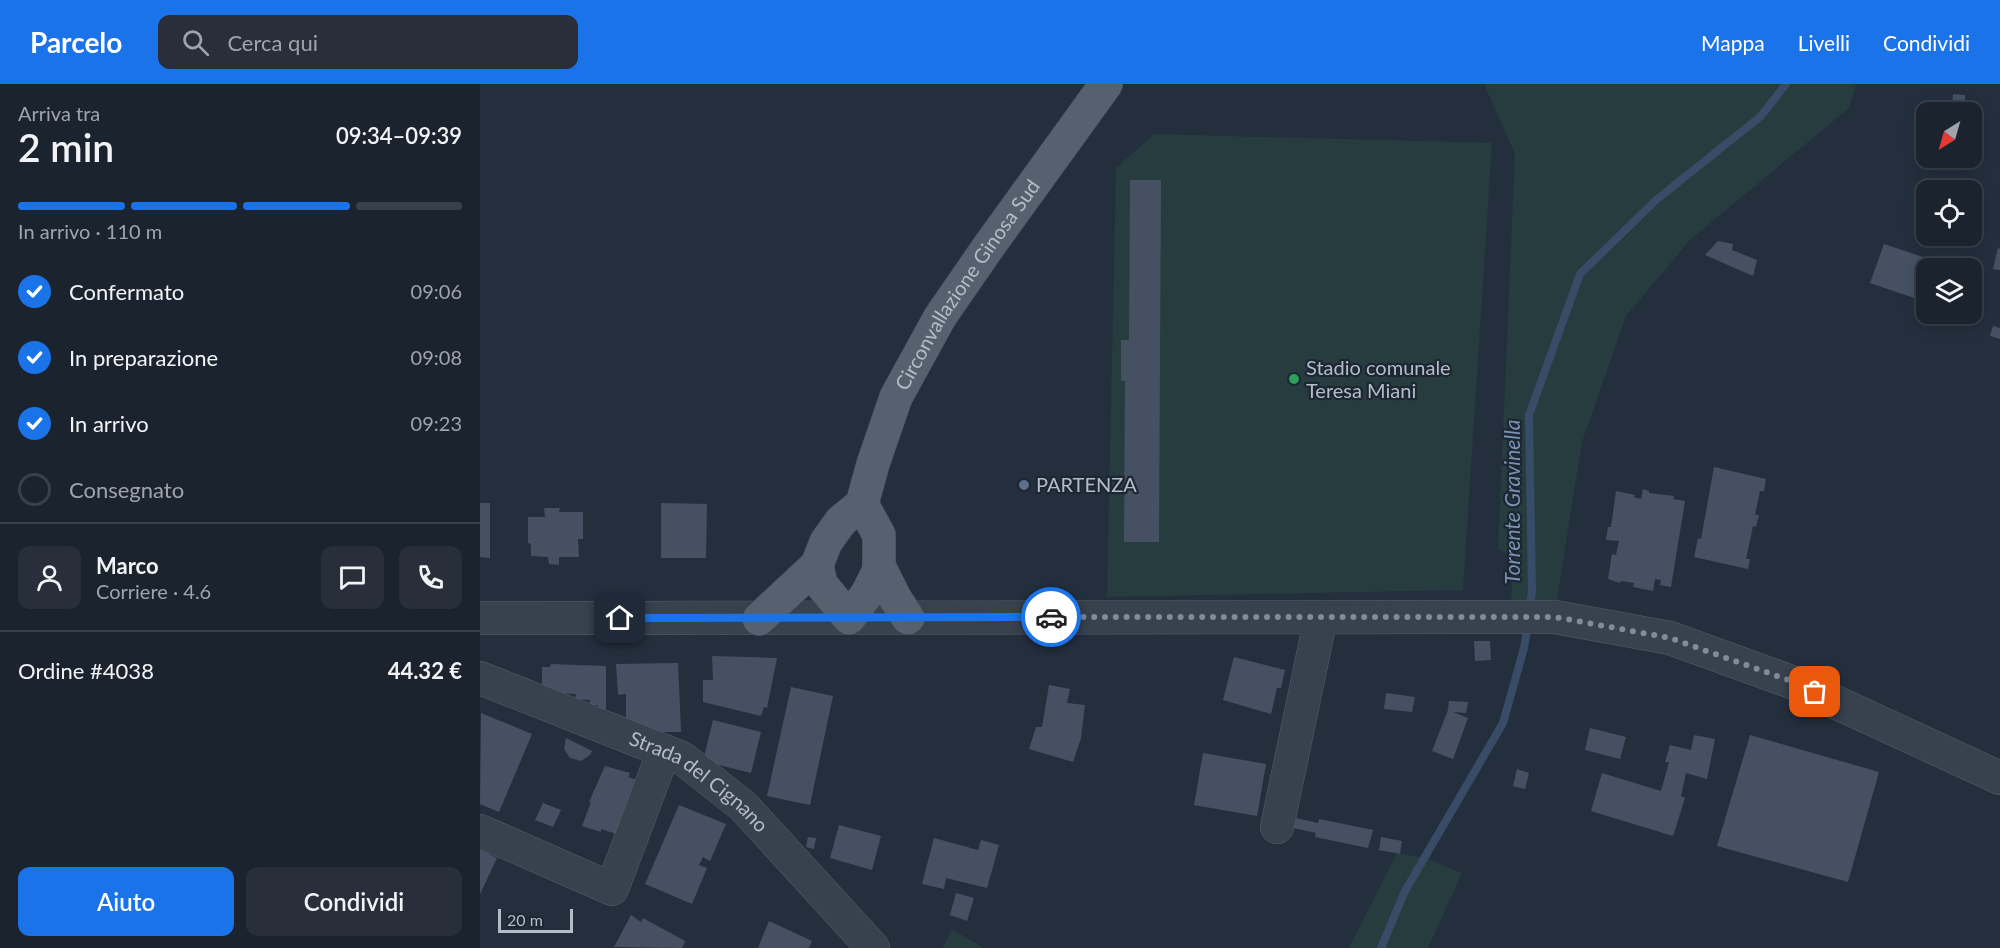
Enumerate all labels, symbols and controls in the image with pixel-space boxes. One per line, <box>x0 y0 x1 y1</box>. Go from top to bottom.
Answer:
search box <box>158 15 578 69</box>
text: Parcelo <box>30 25 122 59</box>
icon: search <box>179 26 212 59</box>
text: Cerca qui <box>227 29 318 56</box>
text: Mappa <box>1701 30 1765 55</box>
text: Livelli <box>1798 30 1850 55</box>
text: Condividi <box>1883 30 1970 55</box>
text: Arriva tra <box>18 101 100 125</box>
north arrow <box>1916 102 1982 168</box>
map controls <box>1916 102 1982 324</box>
text: 09:34–09:39 <box>336 122 462 149</box>
text: 2 min <box>18 124 114 170</box>
street label: Circonvallazione Ginosa Sud <box>889 175 1044 394</box>
button: locate <box>1916 180 1982 246</box>
text: In arrivo · 110 m <box>18 219 162 243</box>
button: layers <box>1916 258 1982 324</box>
icon: check <box>18 275 51 308</box>
text: Confermato <box>69 278 184 305</box>
text: 09:06 <box>411 279 462 303</box>
icon: check <box>18 341 51 374</box>
text: In preparazione <box>69 344 218 371</box>
text: 09:08 <box>411 345 462 369</box>
place label: Stadio comunale Teresa Miani <box>1306 355 1451 402</box>
marker: Stadio comunale Teresa Miani <box>1287 372 1301 386</box>
icon: check <box>18 407 51 440</box>
text: In arrivo <box>69 410 149 437</box>
text: 09:23 <box>411 411 462 435</box>
water label: Torrente Gravinella <box>1499 420 1524 585</box>
place label: PARTENZA <box>1036 472 1137 496</box>
text: Consegnato <box>69 476 184 503</box>
marker: PARTENZA <box>1017 478 1031 492</box>
button: person <box>18 546 81 609</box>
button: chat <box>321 546 384 609</box>
button: phone <box>399 546 462 609</box>
text: Marco <box>96 552 159 579</box>
text: Corriere · 4.6 <box>96 579 211 603</box>
courier <box>1021 587 1081 647</box>
pin <box>594 592 645 643</box>
icon: home <box>603 601 636 634</box>
icon: car <box>1035 601 1068 634</box>
text: Ordine #4038 <box>18 657 154 684</box>
text: 44.32 € <box>388 657 462 684</box>
pin <box>1789 666 1840 717</box>
icon: bag <box>1798 675 1831 708</box>
street label: Strada del Cignano <box>626 725 774 837</box>
button: Aiuto <box>18 867 234 936</box>
button: Condividi <box>246 867 462 936</box>
scale bar <box>498 906 573 934</box>
text: 20 m <box>507 910 543 929</box>

